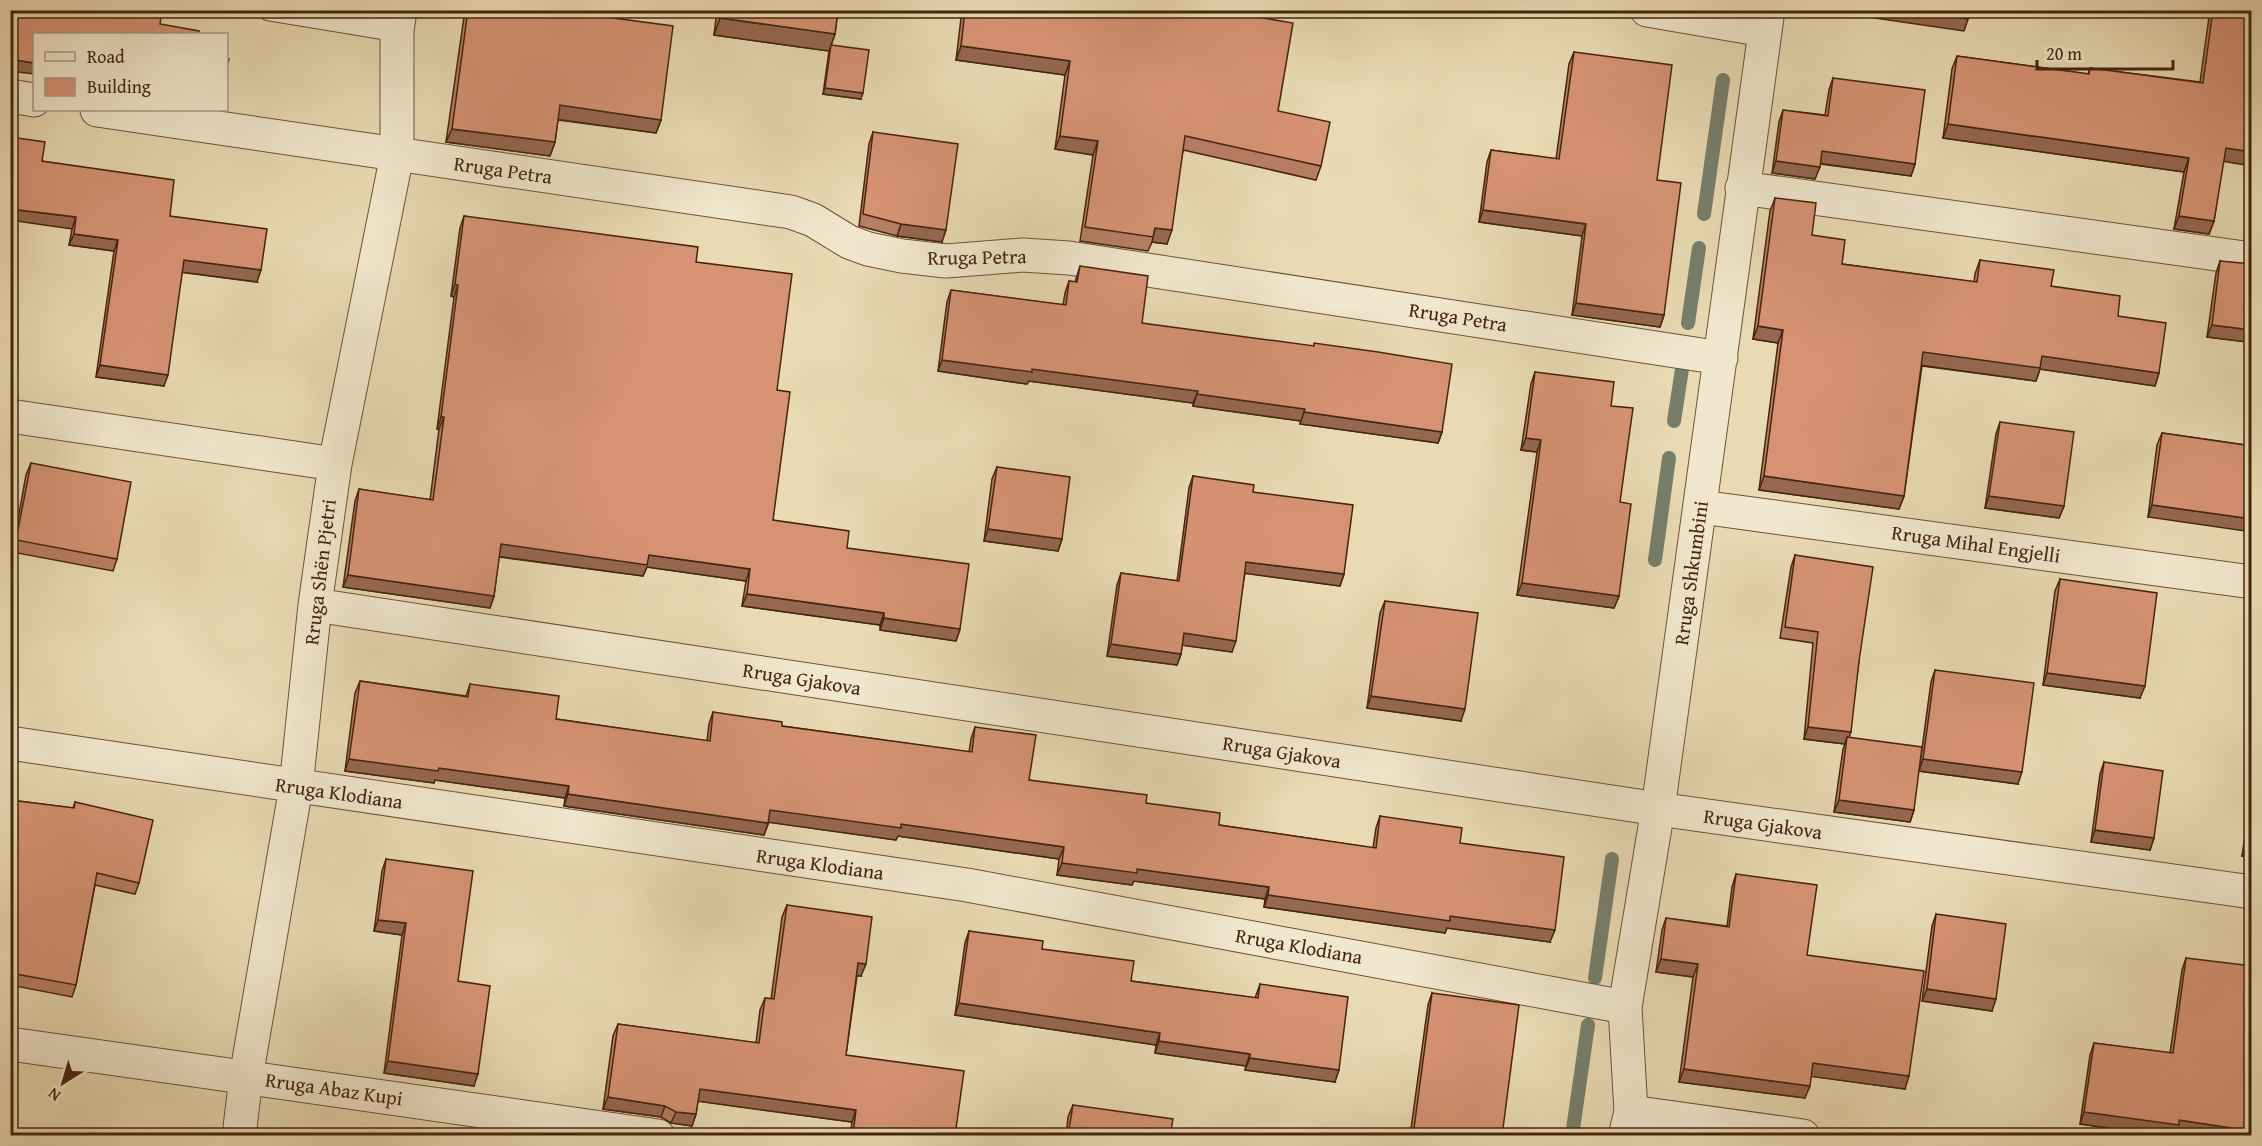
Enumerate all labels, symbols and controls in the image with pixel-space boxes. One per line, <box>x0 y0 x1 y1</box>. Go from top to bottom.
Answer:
legend <box>33 33 228 111</box>
scale bar <box>2037 33 2174 71</box>
text: 20 m <box>2046 40 2082 67</box>
text: Road <box>87 43 125 70</box>
text: Building <box>87 73 151 100</box>
street label: Rruga Petra <box>452 148 555 191</box>
street label: Rruga Petra <box>927 241 1027 272</box>
street label: Rruga Petra <box>1407 294 1510 339</box>
street label: Rruga Shën Pjetri <box>296 497 343 647</box>
street label: Rruga Shkumbini <box>1666 498 1715 647</box>
street label: Rruga Mihal Engjelli <box>1890 517 2063 570</box>
street label: Rruga Gjakova <box>741 655 864 702</box>
street label: Rruga Gjakova <box>1221 728 1344 775</box>
street label: Rruga Klodiana <box>273 769 405 816</box>
street label: Rruga Gjakova <box>1702 801 1825 846</box>
street label: Rruga Klodiana <box>754 840 886 887</box>
street label: Rruga Klodiana <box>1233 920 1365 971</box>
north arrow <box>33 1053 93 1113</box>
street label: Rruga Abaz Kupi <box>263 1065 405 1113</box>
text: N <box>42 1082 65 1108</box>

